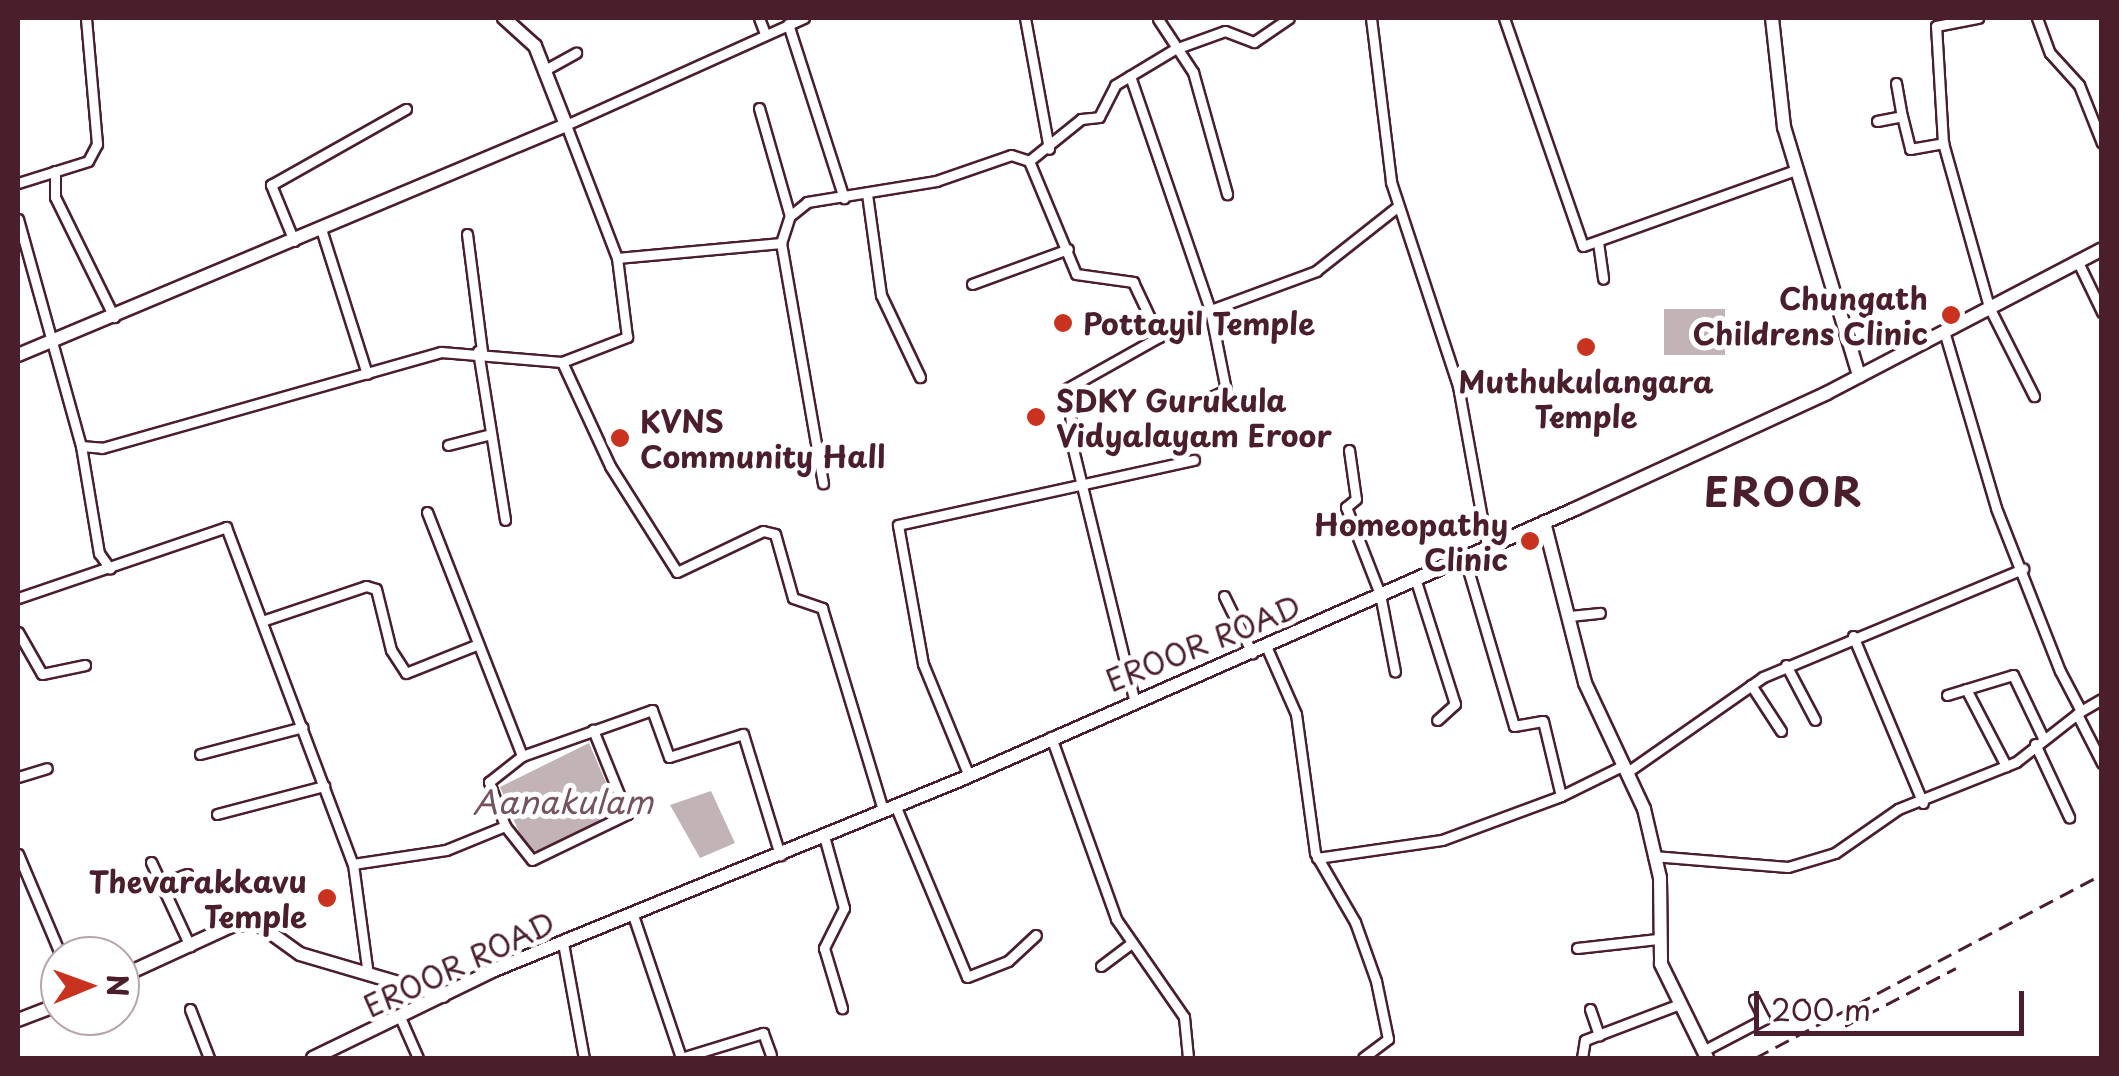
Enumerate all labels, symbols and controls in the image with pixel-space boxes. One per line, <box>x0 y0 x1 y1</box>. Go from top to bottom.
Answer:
place label: Chungath Childrens Clinic <box>1693 280 1928 350</box>
marker: Chungath Childrens Clinic <box>1938 302 1964 328</box>
place label: Pottayil Temple <box>1083 305 1317 341</box>
marker: Pottayil Temple <box>1052 312 1074 334</box>
marker: Muthukulangara Temple <box>1575 336 1597 358</box>
place label: Muthukulangara Temple <box>1458 363 1714 434</box>
place label: SDKY Gurukula Vidyalayam Eroor <box>1056 382 1333 452</box>
place label: KVNS Community Hall <box>640 403 885 474</box>
marker: SDKY Gurukula Vidyalayam Eroor <box>1025 406 1047 428</box>
marker: KVNS Community Hall <box>609 427 631 449</box>
district label: EROOR <box>1707 467 1861 515</box>
place label: Homeopathy Clinic <box>1314 506 1508 576</box>
marker: Homeopathy Clinic <box>1517 528 1543 554</box>
street label: EROOR ROAD <box>1100 587 1306 699</box>
water label: Aanakulam <box>473 782 653 820</box>
place label: Thevarakkavu Temple <box>89 863 307 934</box>
marker: Thevarakkavu Temple <box>316 887 338 909</box>
street label: EROOR ROAD <box>357 904 561 1024</box>
north arrow <box>40 936 140 1036</box>
scale bar <box>1759 971 2029 1033</box>
text: N <box>97 974 140 997</box>
text: 200 m <box>1771 986 1871 1031</box>

